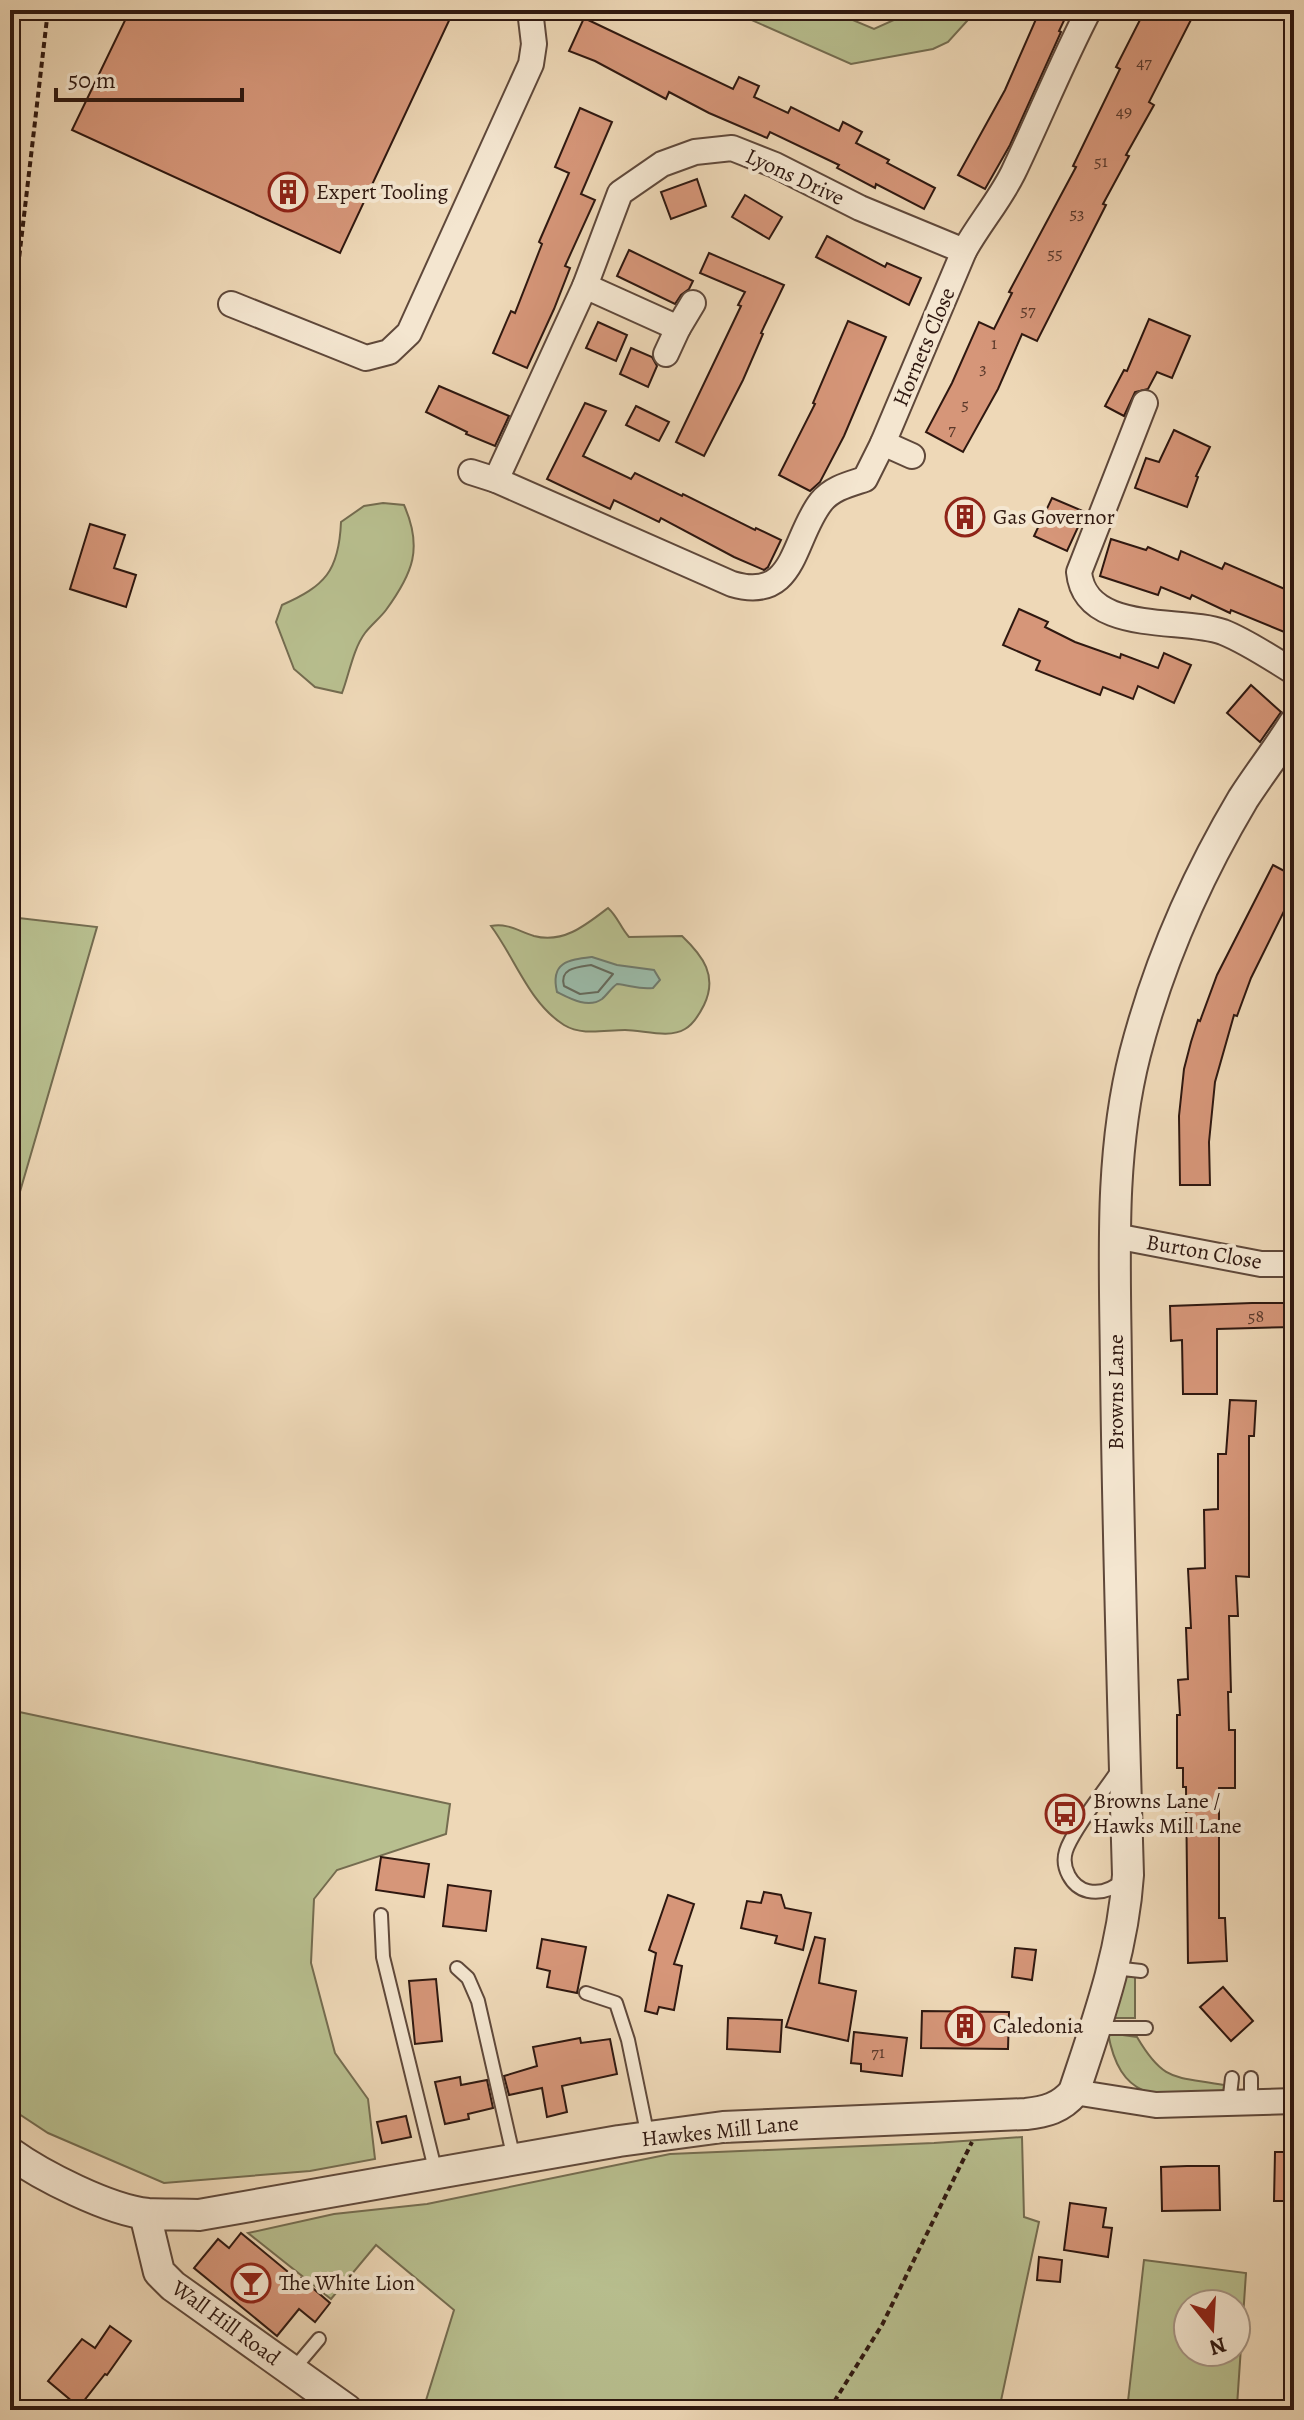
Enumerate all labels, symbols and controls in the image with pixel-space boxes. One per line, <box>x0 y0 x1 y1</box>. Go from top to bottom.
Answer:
house number: 47 <box>1136 50 1152 74</box>
scale bar <box>56 52 242 102</box>
text: 50 m <box>68 64 116 96</box>
house number: 49 <box>1116 99 1132 123</box>
street label: Lyons Drive <box>741 141 849 213</box>
house number: 51 <box>1094 149 1108 173</box>
building icon: Expert Tooling <box>267 171 309 213</box>
place label: Expert Tooling <box>316 177 448 207</box>
house number: 53 <box>1069 201 1085 225</box>
house number: 55 <box>1047 241 1063 265</box>
street label: Hornets Close <box>885 283 963 411</box>
house number: 57 <box>1020 298 1036 322</box>
house number: 1 <box>991 331 997 355</box>
house number: 3 <box>979 356 987 380</box>
house number: 5 <box>961 392 969 416</box>
house number: 7 <box>948 417 956 441</box>
building icon: Gas Governor <box>944 496 986 538</box>
place label: Gas Governor <box>993 502 1115 532</box>
street label: Burton Close <box>1144 1227 1264 1277</box>
house number: 58 <box>1248 1304 1264 1328</box>
street label: Browns Lane <box>1101 1334 1131 1450</box>
place label: Browns Lane / Hawks Mill Lane <box>1093 1786 1242 1841</box>
bus stop icon: Browns Lane / Hawks Mill Lane <box>1044 1793 1086 1835</box>
building icon: Caledonia <box>944 2005 986 2047</box>
place label: Caledonia <box>993 2011 1084 2041</box>
house number: 71 <box>871 2040 885 2064</box>
street label: Hawkes Mill Lane <box>640 2108 800 2154</box>
bar icon: The White Lion <box>230 2262 272 2304</box>
place label: The White Lion <box>279 2268 415 2298</box>
street label: Wall Hill Road <box>165 2273 287 2373</box>
north arrow <box>1172 2288 1252 2368</box>
text: N <box>1206 2329 1230 2363</box>

